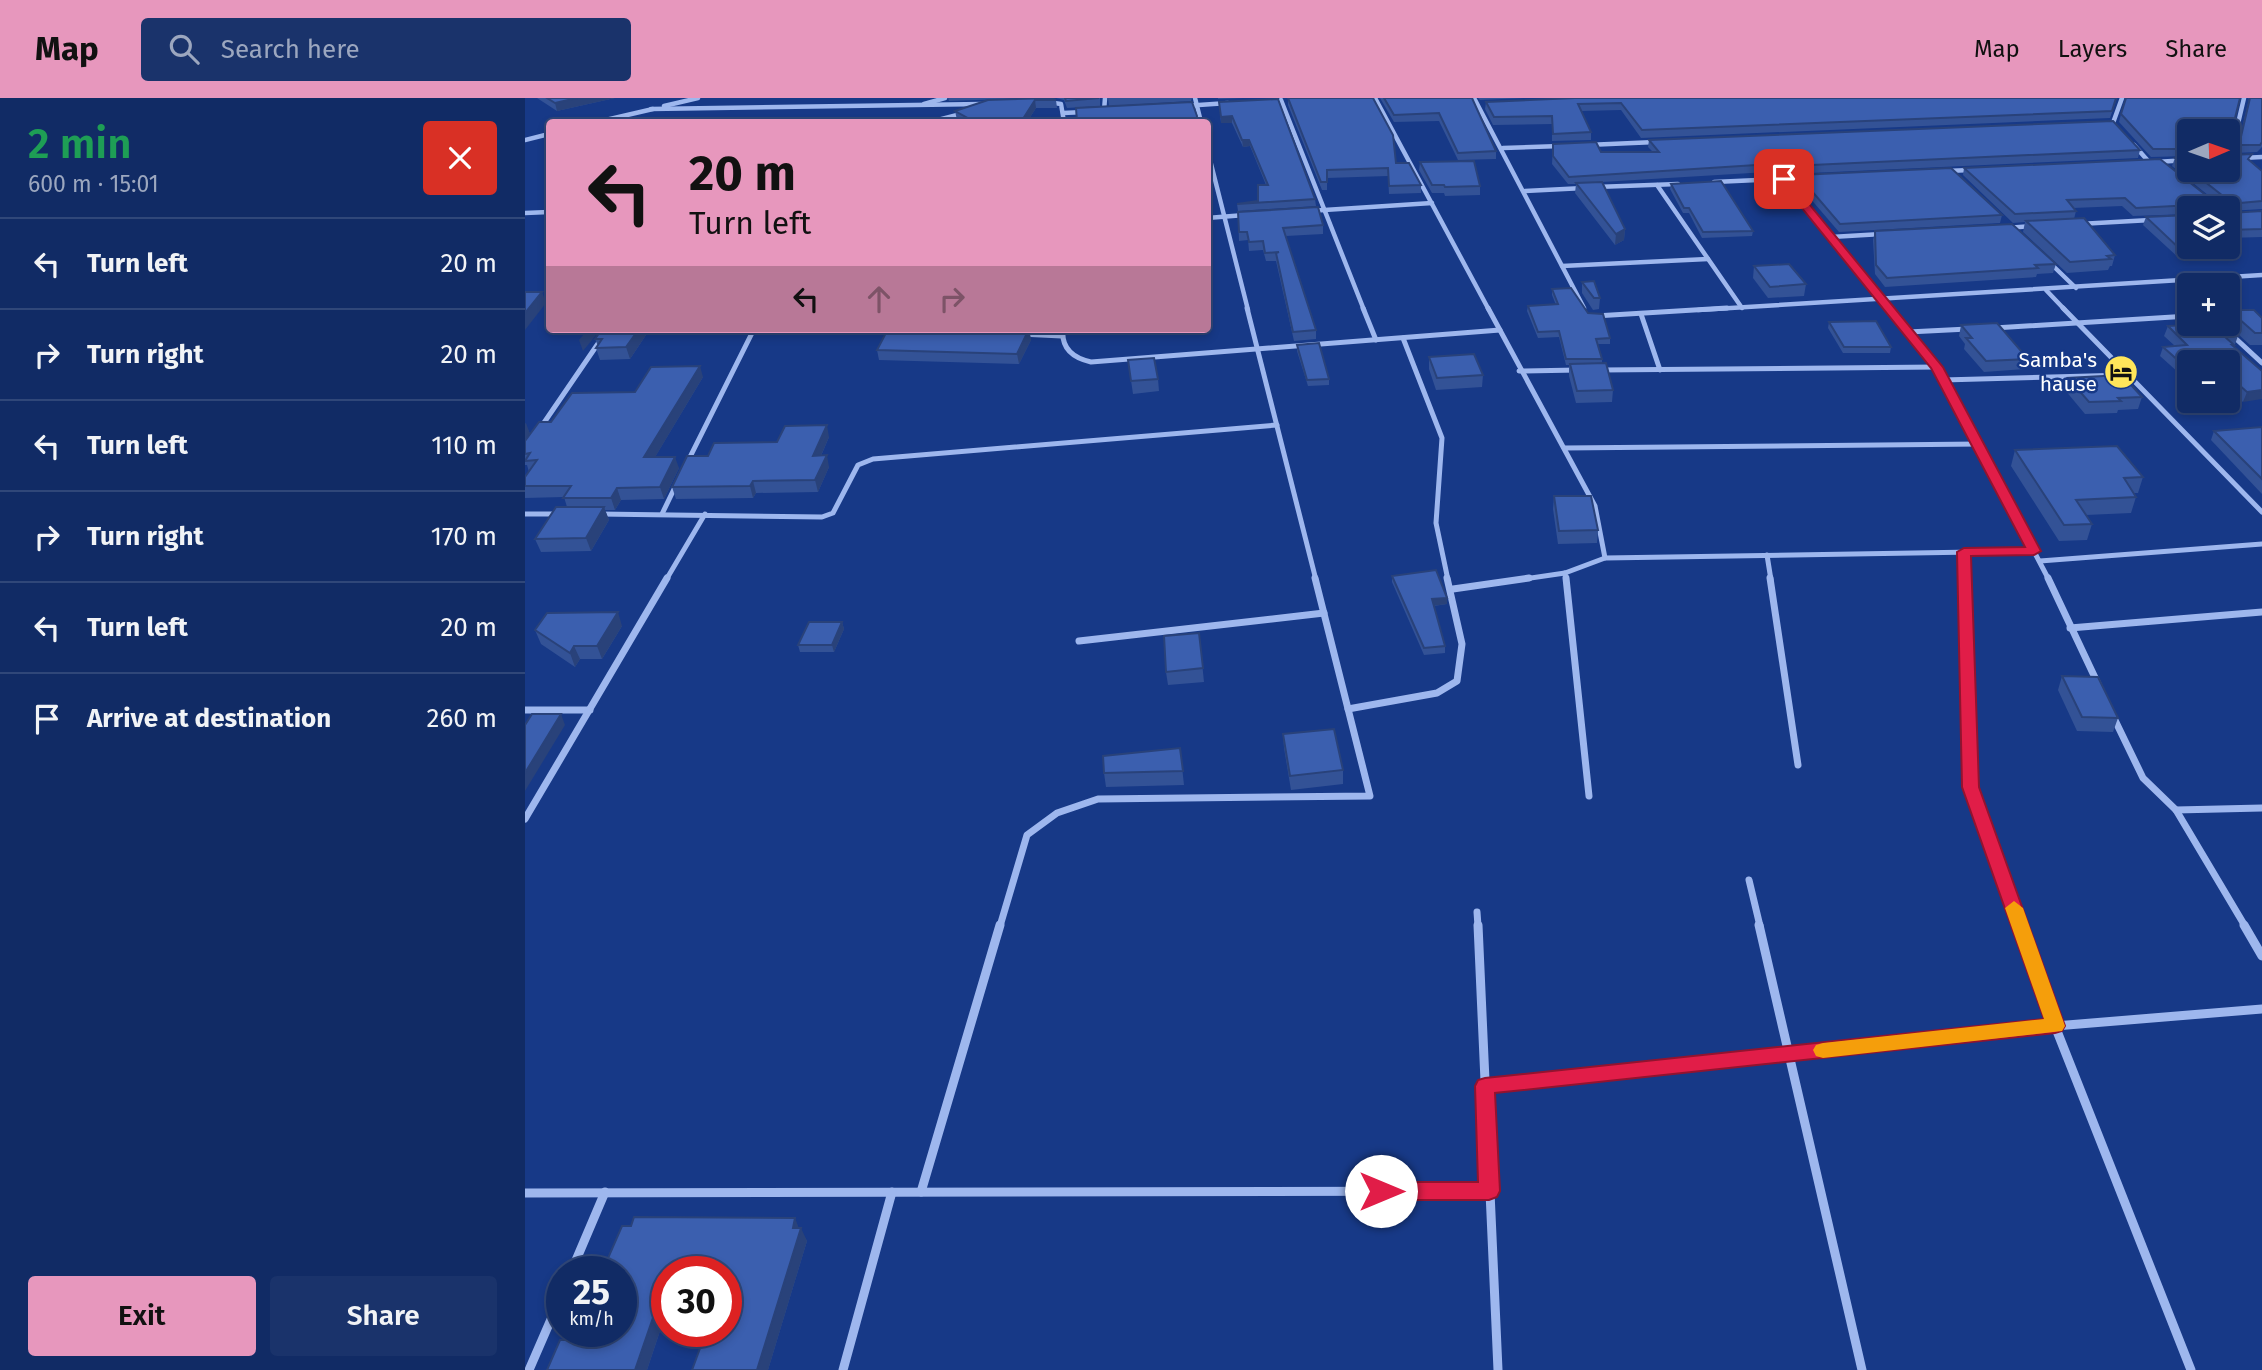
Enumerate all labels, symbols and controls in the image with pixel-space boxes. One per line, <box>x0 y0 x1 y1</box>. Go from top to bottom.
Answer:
search box <box>141 18 631 81</box>
text: Map <box>35 29 99 69</box>
icon: search <box>165 30 203 68</box>
text: Search here <box>221 34 360 65</box>
text: Map <box>1974 35 2020 63</box>
text: Layers <box>2058 35 2127 63</box>
text: Share <box>2165 35 2227 63</box>
text: 2 min <box>28 119 132 169</box>
north arrow <box>2177 119 2240 182</box>
map controls <box>2177 119 2240 413</box>
button: close <box>423 121 497 195</box>
text: 20 m <box>689 144 796 203</box>
icon: left <box>574 147 665 238</box>
pin <box>1754 149 1814 209</box>
icon: arrive <box>1765 160 1803 198</box>
text: 600 m · 15:01 <box>28 170 159 198</box>
button: layers <box>2177 196 2240 259</box>
text: Turn left <box>689 204 811 242</box>
icon: left <box>28 245 66 283</box>
text: Turn left <box>87 248 188 279</box>
text: 20 m <box>440 248 497 279</box>
button: + <box>2177 273 2240 336</box>
icon: left <box>787 280 825 318</box>
icon: ahead <box>860 280 898 318</box>
icon: right <box>933 280 971 318</box>
icon: right <box>28 336 66 374</box>
text: Turn right <box>87 339 204 370</box>
text: 20 m <box>440 339 497 370</box>
place label: Samba's hause <box>2018 347 2097 397</box>
button: − <box>2177 350 2240 413</box>
hotel icon: Samba's hause <box>2102 353 2140 391</box>
icon: left <box>28 427 66 465</box>
text: Turn left <box>87 430 188 461</box>
text: 110 m <box>431 430 497 461</box>
icon: right <box>28 518 66 556</box>
text: Turn right <box>87 521 204 552</box>
text: 170 m <box>431 521 497 552</box>
icon: left <box>28 609 66 647</box>
text: Turn left <box>87 612 188 643</box>
text: 20 m <box>440 612 497 643</box>
icon: arrive <box>28 700 66 738</box>
text: Arrive at destination <box>87 703 331 734</box>
text: 260 m <box>427 703 497 734</box>
position arrow <box>1344 1154 1418 1228</box>
speed limit sign: 30 <box>651 1256 742 1347</box>
text: 25 <box>573 1271 610 1313</box>
button: Exit <box>28 1276 256 1356</box>
button: Share <box>270 1276 497 1356</box>
text: km/h <box>569 1308 614 1330</box>

